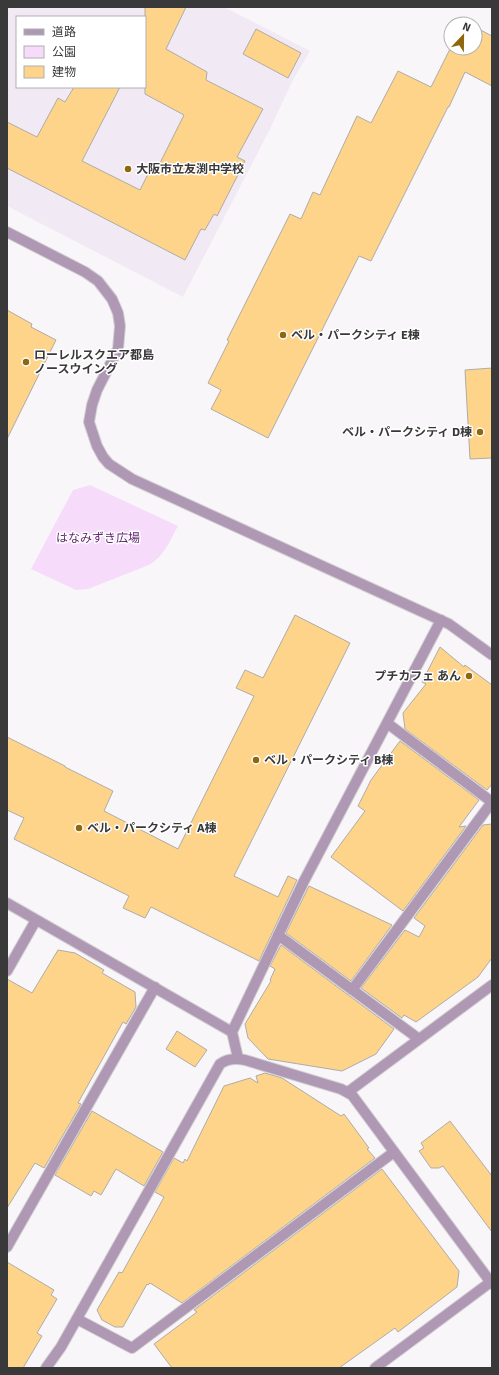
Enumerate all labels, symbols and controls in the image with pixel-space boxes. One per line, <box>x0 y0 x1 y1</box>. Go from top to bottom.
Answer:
legend <box>16 16 146 88</box>
north arrow <box>443 16 483 56</box>
text: N <box>461 20 473 35</box>
text: 道路 <box>52 25 76 40</box>
text: 公園 <box>52 45 76 60</box>
text: 建物 <box>52 65 76 80</box>
place label: 大阪市立友渕中学校 <box>136 162 244 177</box>
marker: 大阪市立友渕中学校 <box>123 164 133 174</box>
place label: ベル・パークシティ E棟 <box>291 328 420 343</box>
marker: ベル・パークシティ E棟 <box>278 330 288 340</box>
place label: ローレルスクエア都島 ノースウイング <box>34 348 154 377</box>
marker: ローレルスクエア都島 ノースウイング <box>21 357 31 367</box>
place label: ベル・パークシティ D棟 <box>342 425 472 440</box>
marker: ベル・パークシティ D棟 <box>475 427 485 437</box>
park label: はなみずき広場 <box>56 531 140 546</box>
place label: プチカフェ あん <box>374 669 461 684</box>
marker: プチカフェ あん <box>464 671 474 681</box>
place label: ベル・パークシティ B棟 <box>264 753 393 768</box>
marker: ベル・パークシティ B棟 <box>251 755 261 765</box>
place label: ベル・パークシティ A棟 <box>87 821 217 836</box>
marker: ベル・パークシティ A棟 <box>74 823 84 833</box>

